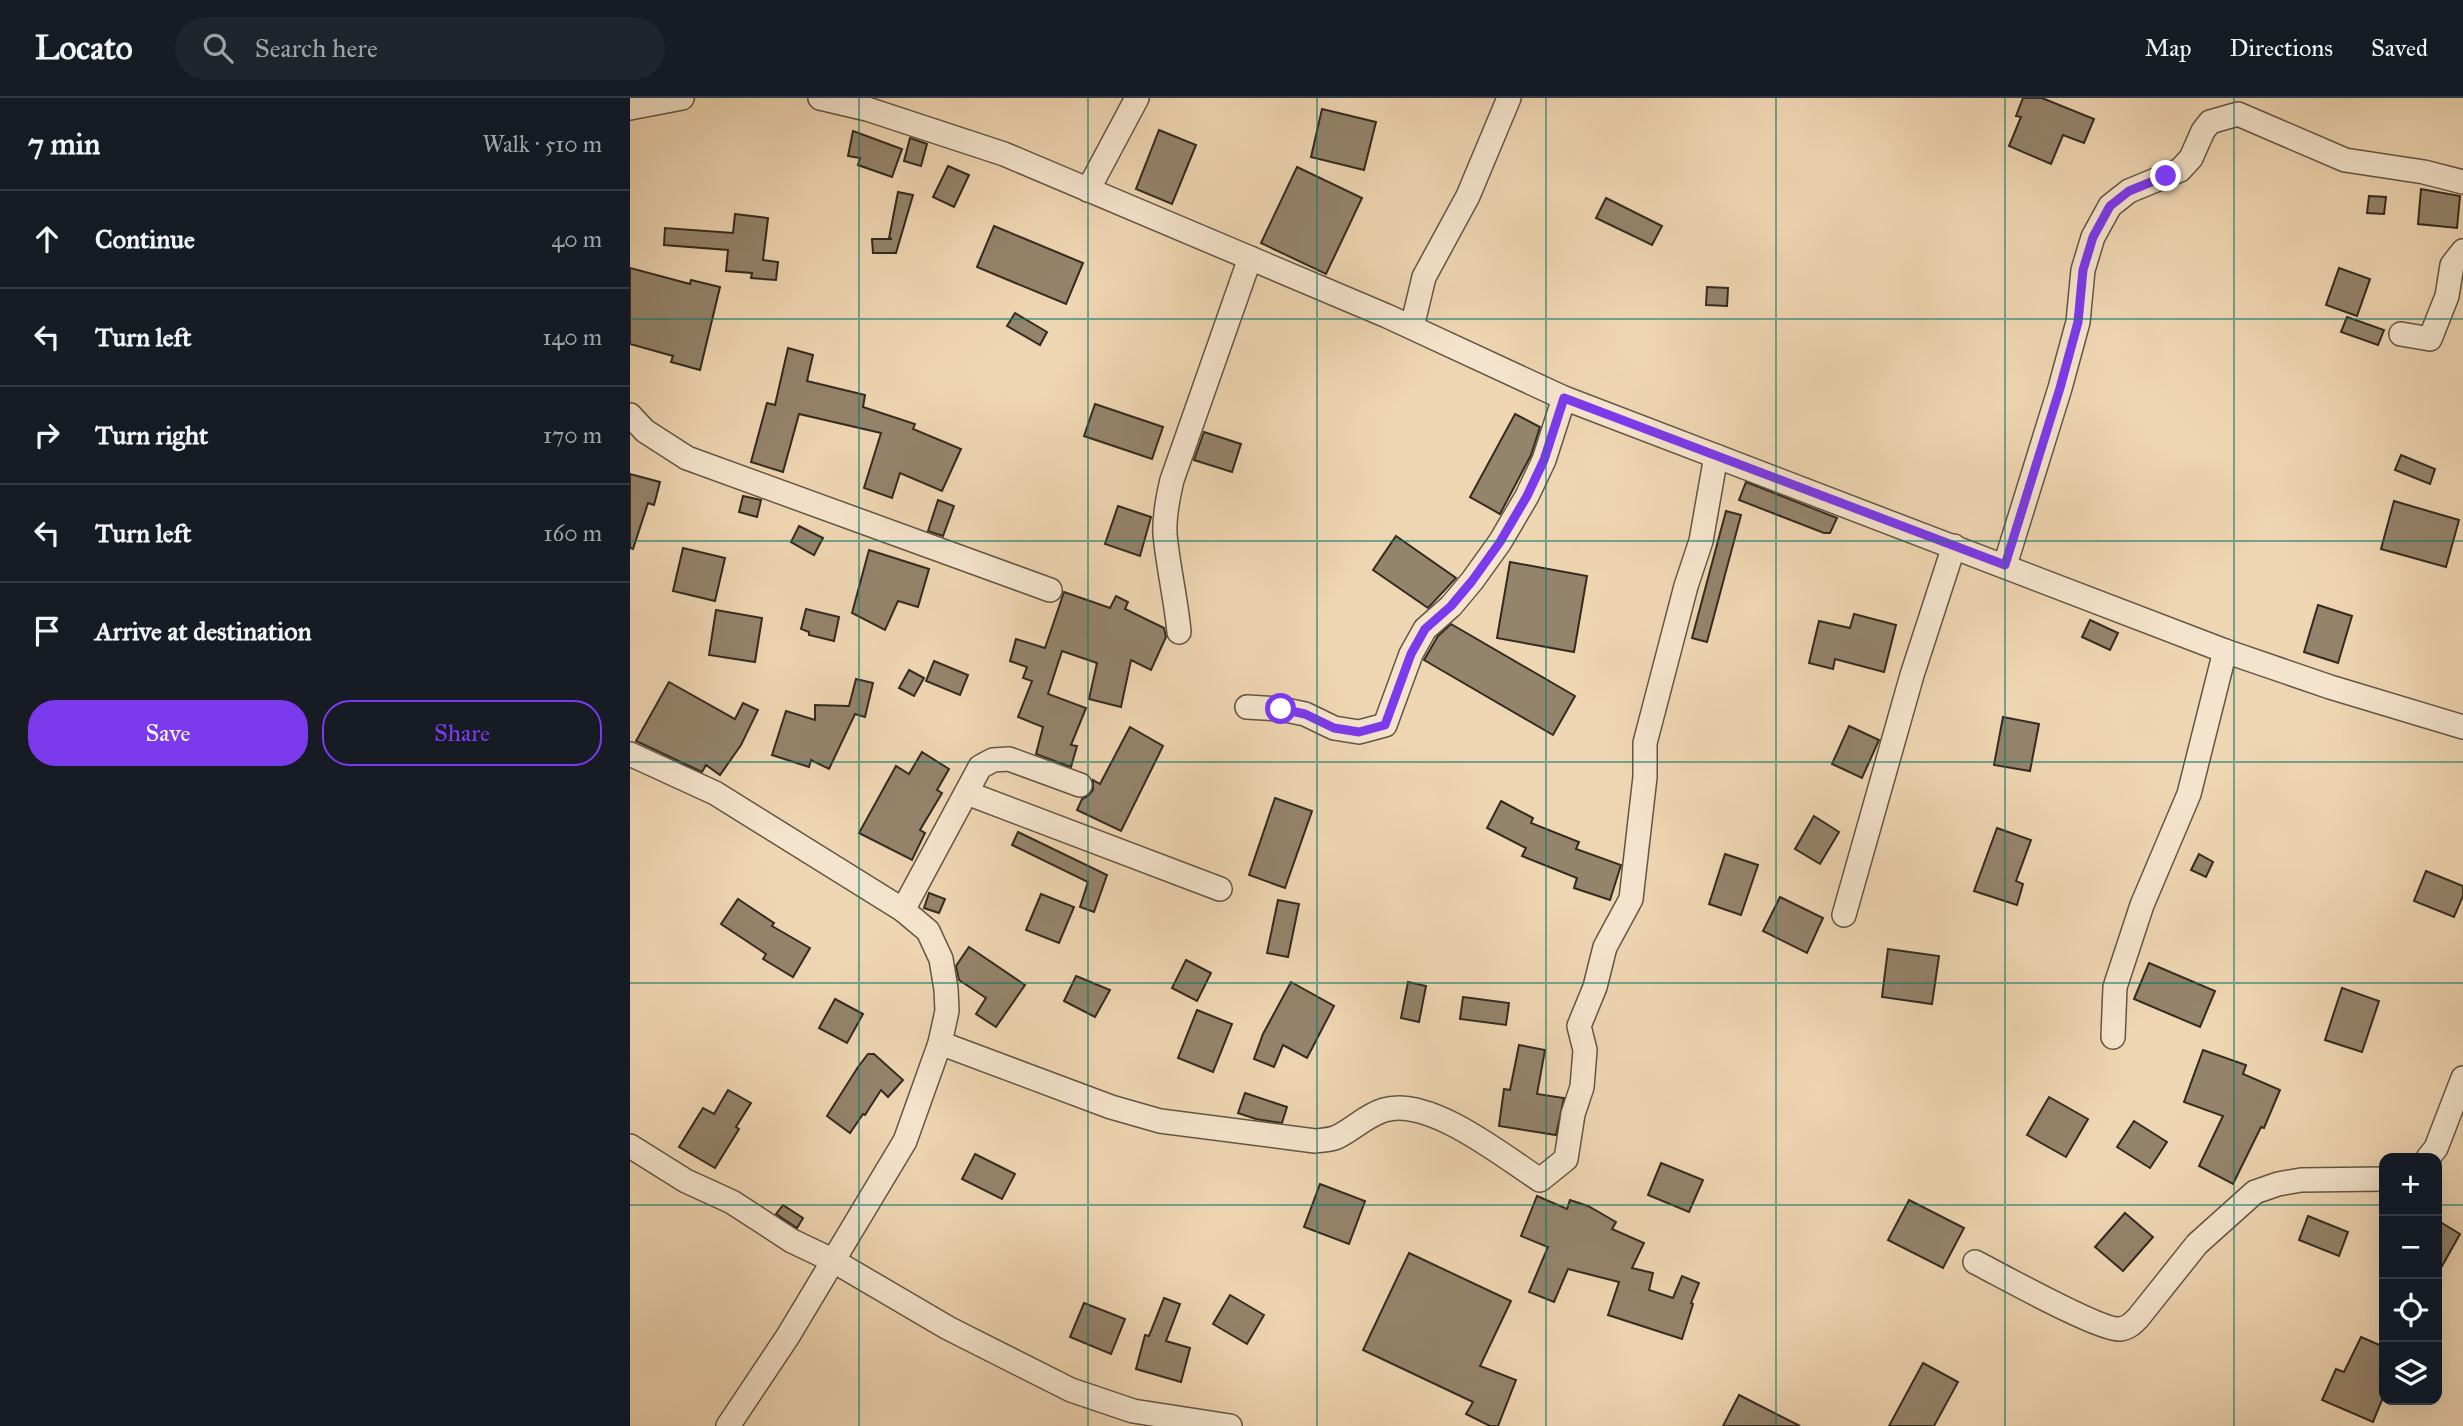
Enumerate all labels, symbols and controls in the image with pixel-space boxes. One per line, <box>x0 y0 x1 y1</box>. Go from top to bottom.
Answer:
search box <box>175 17 665 80</box>
text: Locato <box>35 28 133 68</box>
icon: search <box>199 29 237 67</box>
text: Search here <box>255 32 378 64</box>
text: Map <box>2145 33 2192 63</box>
text: Directions <box>2230 33 2333 63</box>
text: Saved <box>2371 33 2428 63</box>
text: 7 min <box>28 126 100 162</box>
text: Walk · 510 m <box>482 130 602 158</box>
route end <box>2150 160 2181 191</box>
icon: ahead <box>28 220 66 258</box>
text: Continue <box>95 223 195 255</box>
text: 40 m <box>552 225 602 253</box>
icon: left <box>28 318 66 356</box>
text: Turn left <box>95 321 191 353</box>
text: 140 m <box>542 323 602 351</box>
icon: right <box>28 416 66 454</box>
text: Turn right <box>95 419 208 451</box>
text: 170 m <box>543 421 602 449</box>
icon: left <box>28 514 66 552</box>
text: Turn left <box>95 517 191 549</box>
text: 160 m <box>544 519 602 547</box>
icon: arrive <box>28 612 66 650</box>
text: Arrive at destination <box>95 615 312 647</box>
route start <box>1265 693 1296 724</box>
button: Save <box>28 700 308 766</box>
button: Share <box>322 700 602 766</box>
map controls <box>2379 1153 2442 1405</box>
button: + <box>2379 1153 2442 1216</box>
button: − <box>2379 1216 2442 1279</box>
button: locate <box>2379 1279 2442 1342</box>
button: layers <box>2379 1342 2442 1405</box>

